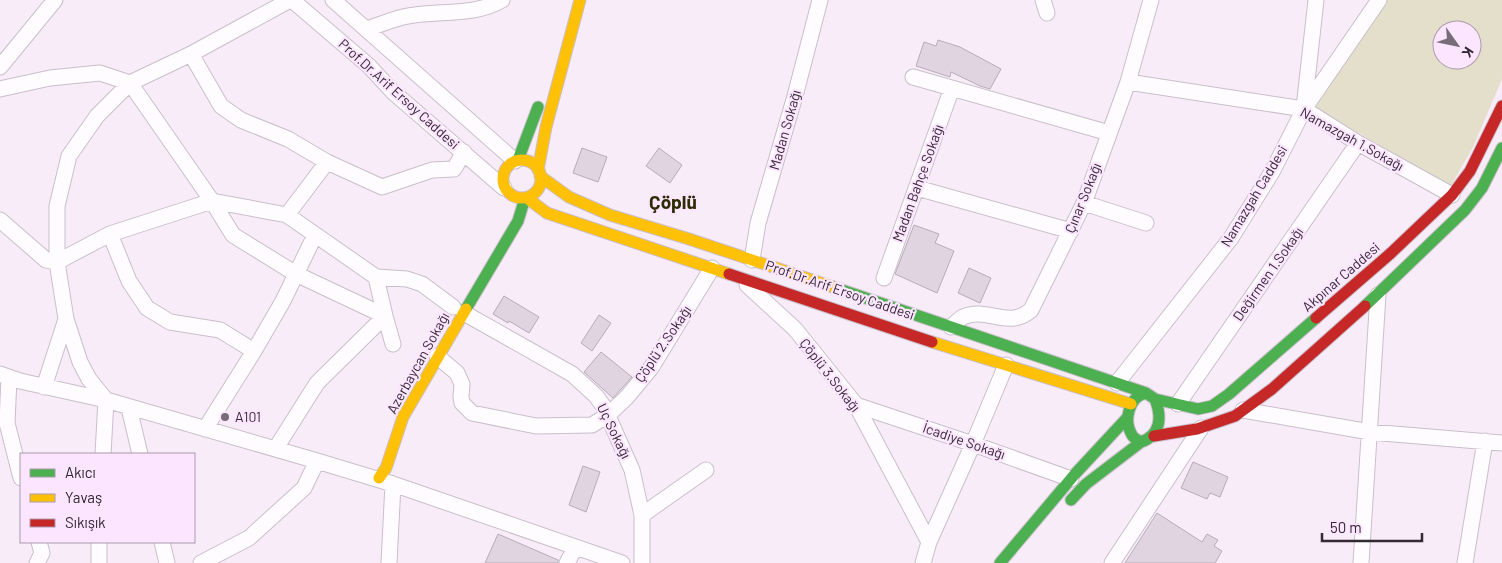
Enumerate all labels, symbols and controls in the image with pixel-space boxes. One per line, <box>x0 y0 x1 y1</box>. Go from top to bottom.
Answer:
north arrow <box>1432 20 1482 70</box>
street label: Prof.Dr.Arif Ersoy Caddesi <box>335 35 463 152</box>
text: K <box>1459 44 1478 61</box>
street label: Madan Sokağı <box>765 88 804 172</box>
street label: Namazgah 1.Sokağı <box>1298 103 1407 174</box>
street label: Madan Bahçe Sokağı <box>888 122 947 244</box>
street label: Namazgah Caddesi <box>1217 142 1290 249</box>
street label: Çınar Sokağı <box>1061 160 1104 235</box>
district label: Çöplü <box>649 190 697 213</box>
street label: Değirmen 1.Sokağı <box>1229 224 1306 324</box>
street label: Akpınar Caddesi <box>1298 238 1383 315</box>
street label: Prof.Dr.Arif Ersoy Caddesi <box>763 256 917 323</box>
street label: Çöplü 2.Sokağı <box>631 302 695 385</box>
street label: Azerbaycan Sokağı <box>383 309 452 416</box>
street label: Çöplü 3.Sokağı <box>796 335 864 415</box>
street label: Uç Sokağı <box>594 400 635 461</box>
place label: A101 <box>235 408 261 425</box>
marker: A101 <box>219 411 231 423</box>
street label: İcadiye Sokağı <box>921 418 1008 463</box>
legend <box>20 453 195 543</box>
text: Akıcı <box>65 463 96 481</box>
text: Yavaş <box>65 488 102 506</box>
scale bar <box>1322 510 1422 542</box>
text: Sıkışık <box>65 513 106 531</box>
text: 50 m <box>1330 518 1362 536</box>

